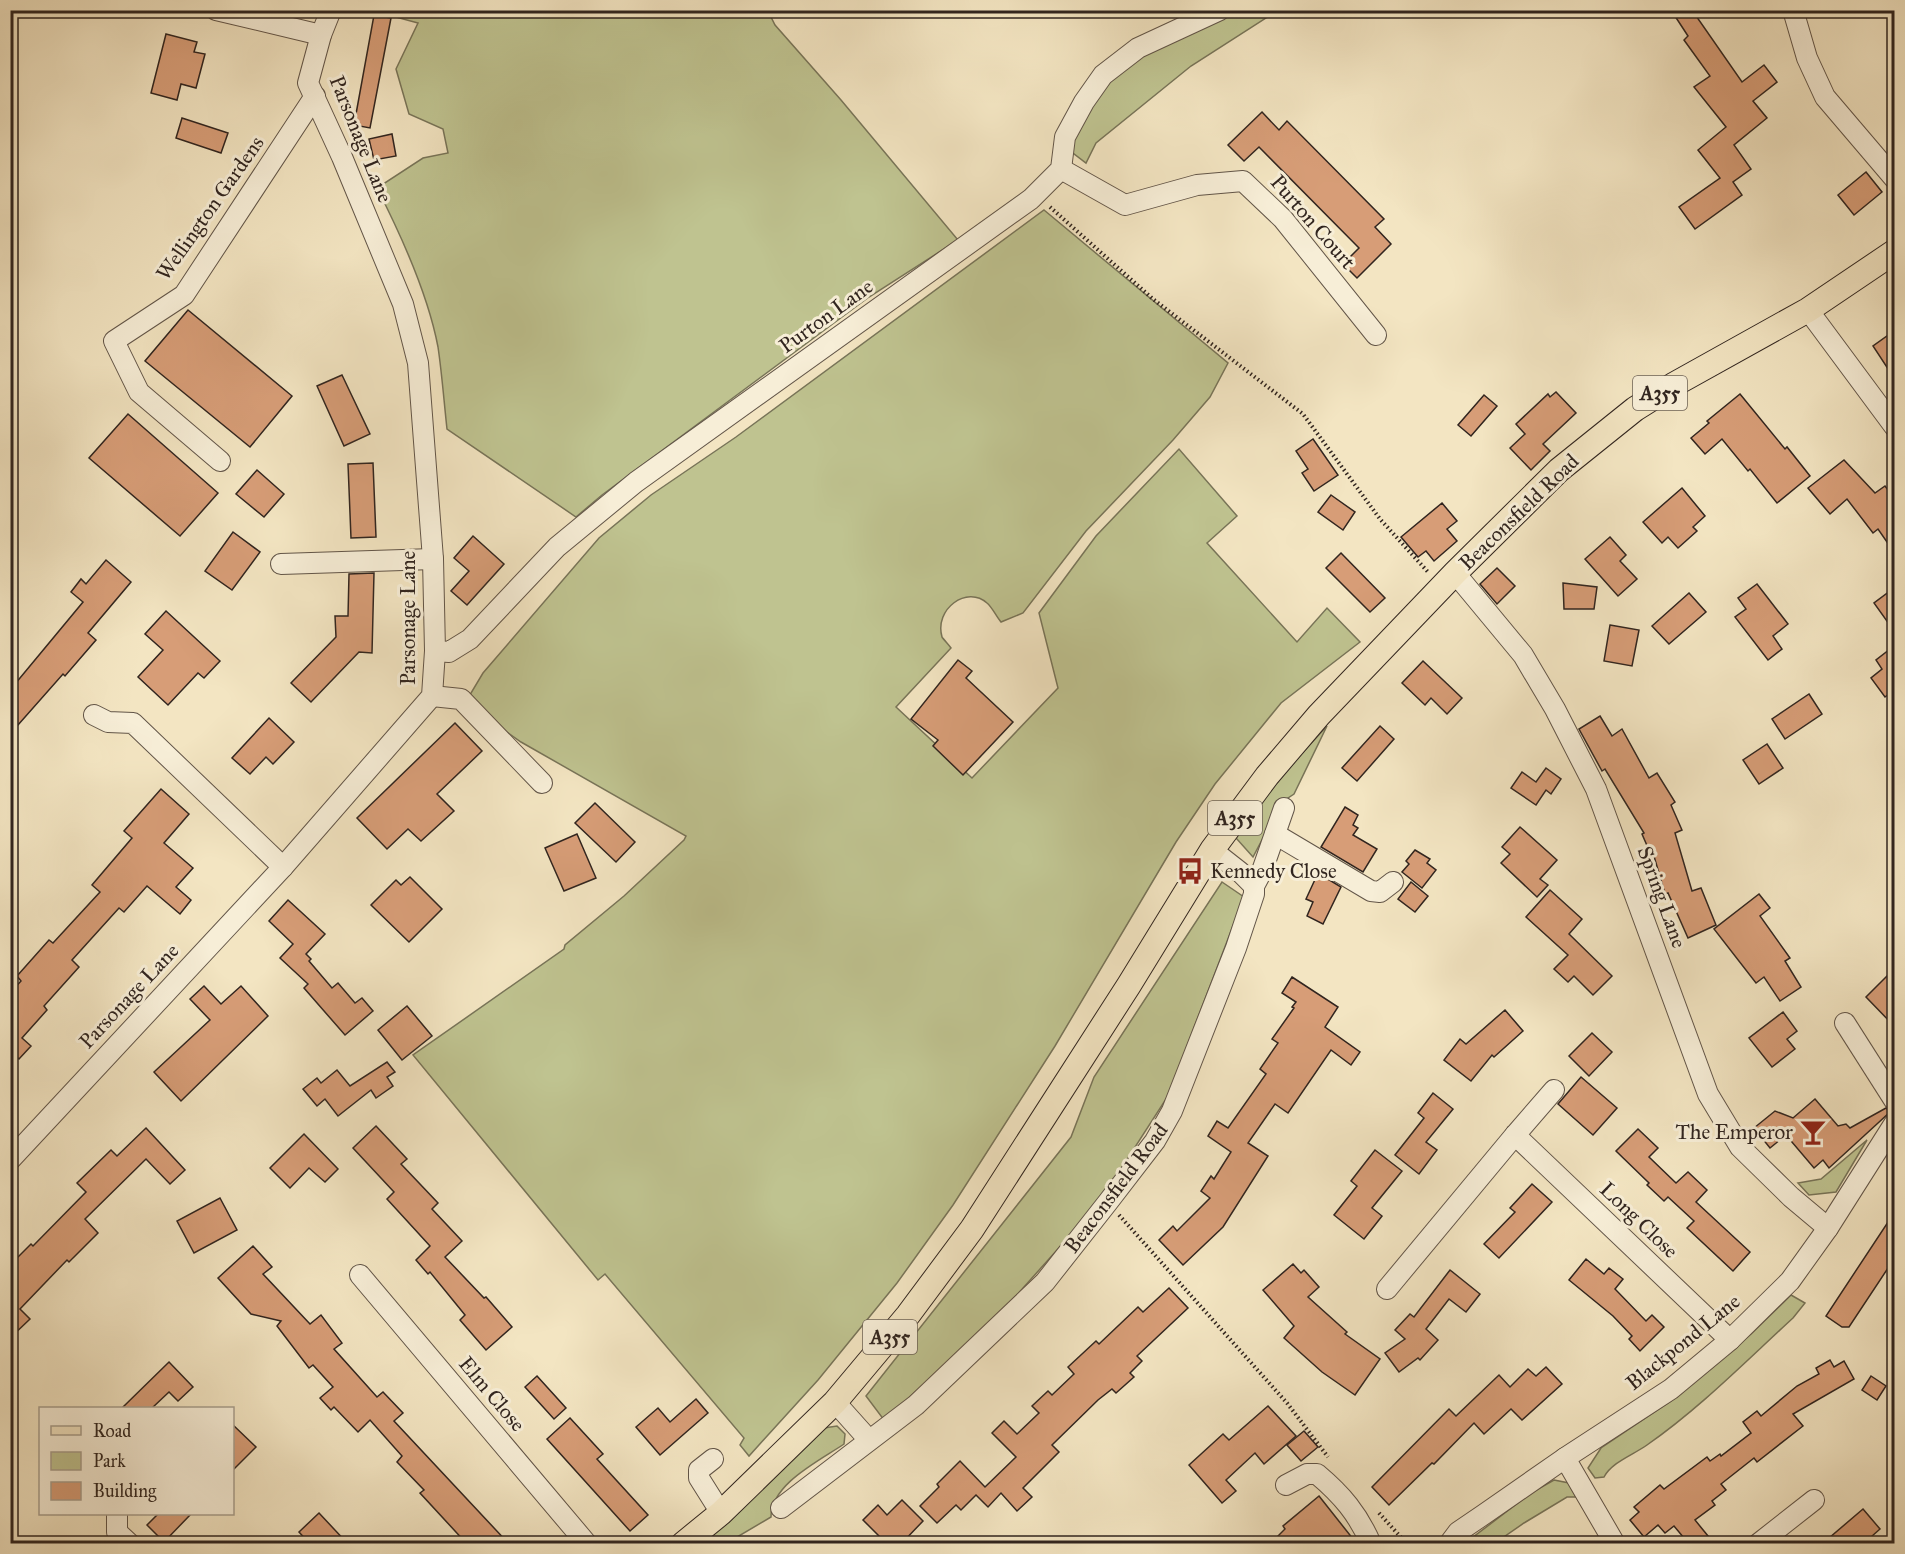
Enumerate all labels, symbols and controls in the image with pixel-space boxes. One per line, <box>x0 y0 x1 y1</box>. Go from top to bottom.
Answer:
street label: Parsonage Lane <box>324 72 398 206</box>
street label: Wellington Gardens <box>150 131 270 285</box>
street label: Purton Court <box>1265 169 1361 275</box>
street label: Purton Lane <box>774 273 878 359</box>
road number: A355 <box>1633 376 1687 410</box>
street label: Beaconsfield Road <box>1454 448 1585 576</box>
street label: Parsonage Lane <box>395 550 421 685</box>
road number: A355 <box>1208 801 1262 835</box>
street label: Spring Lane <box>1632 843 1692 952</box>
bus stop icon: Kennedy Close <box>1175 856 1205 886</box>
place label: Kennedy Close <box>1210 858 1337 884</box>
street label: Parsonage Lane <box>74 938 185 1054</box>
street label: Beaconsfield Road <box>1059 1117 1174 1258</box>
bar icon: The Emperor <box>1798 1117 1828 1147</box>
place label: The Emperor <box>1675 1119 1793 1145</box>
street label: Long Close <box>1594 1176 1684 1264</box>
street label: Blackpond Lane <box>1621 1288 1745 1396</box>
road number: A355 <box>863 1320 917 1354</box>
street label: Elm Close <box>453 1351 531 1437</box>
legend <box>39 1407 234 1515</box>
text: Road <box>93 1420 131 1442</box>
text: Park <box>93 1450 126 1472</box>
text: Building <box>93 1480 157 1503</box>

